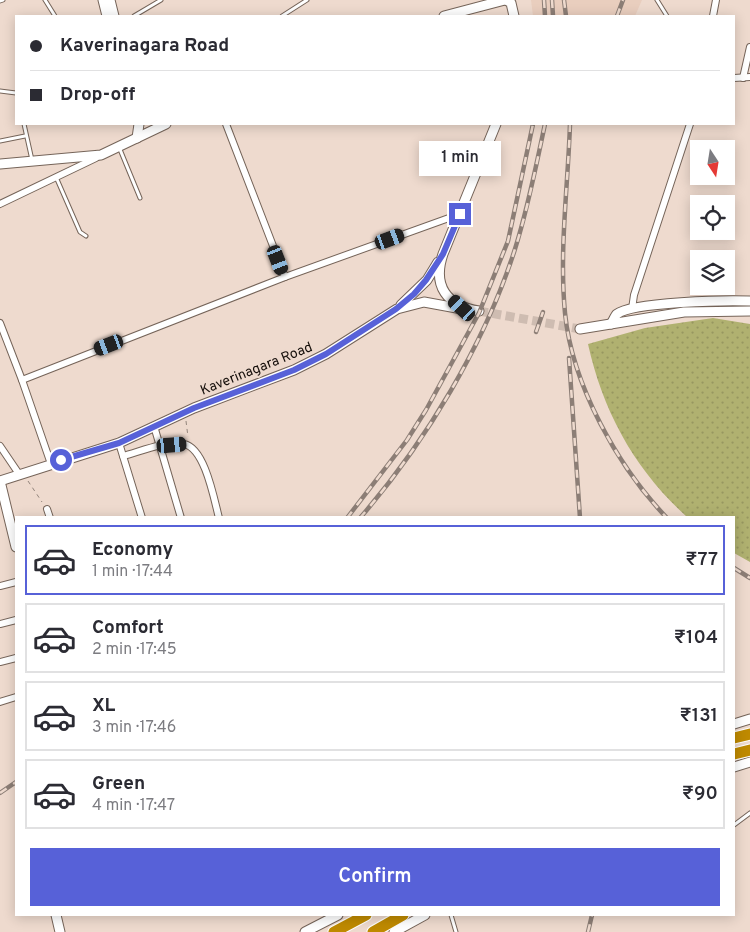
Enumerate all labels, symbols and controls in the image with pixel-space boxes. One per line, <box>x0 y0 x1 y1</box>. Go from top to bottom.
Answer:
text: Kaverinagara Road <box>60 34 229 58</box>
text: Drop-off <box>60 83 135 107</box>
north arrow <box>690 140 735 185</box>
map controls <box>690 140 735 295</box>
callout: 1 min <box>419 142 501 176</box>
text: 1 min <box>441 148 479 168</box>
button: locate <box>690 195 735 240</box>
route end <box>449 203 471 225</box>
car <box>373 227 406 251</box>
car <box>265 243 290 277</box>
button: layers <box>690 250 735 295</box>
car <box>445 292 478 324</box>
car <box>92 333 125 357</box>
street label: Kaverinagara Road <box>198 339 315 400</box>
car <box>156 436 187 454</box>
route start <box>50 449 72 471</box>
icon: car <box>32 538 77 583</box>
text: Economy <box>92 538 173 562</box>
text: ₹77 <box>685 548 718 572</box>
text: 1 min · 17:44 <box>92 562 173 582</box>
icon: car <box>32 616 77 661</box>
text: Comfort <box>92 616 164 640</box>
text: ₹104 <box>674 626 718 650</box>
text: 2 min · 17:45 <box>92 640 177 660</box>
icon: car <box>32 694 77 739</box>
text: XL <box>92 694 115 718</box>
text: ₹131 <box>679 704 718 728</box>
text: 3 min · 17:46 <box>92 718 176 738</box>
icon: car <box>32 772 77 817</box>
text: Green <box>92 772 145 796</box>
text: ₹90 <box>682 782 718 806</box>
text: 4 min · 17:47 <box>92 796 175 816</box>
button: Confirm <box>30 848 720 906</box>

